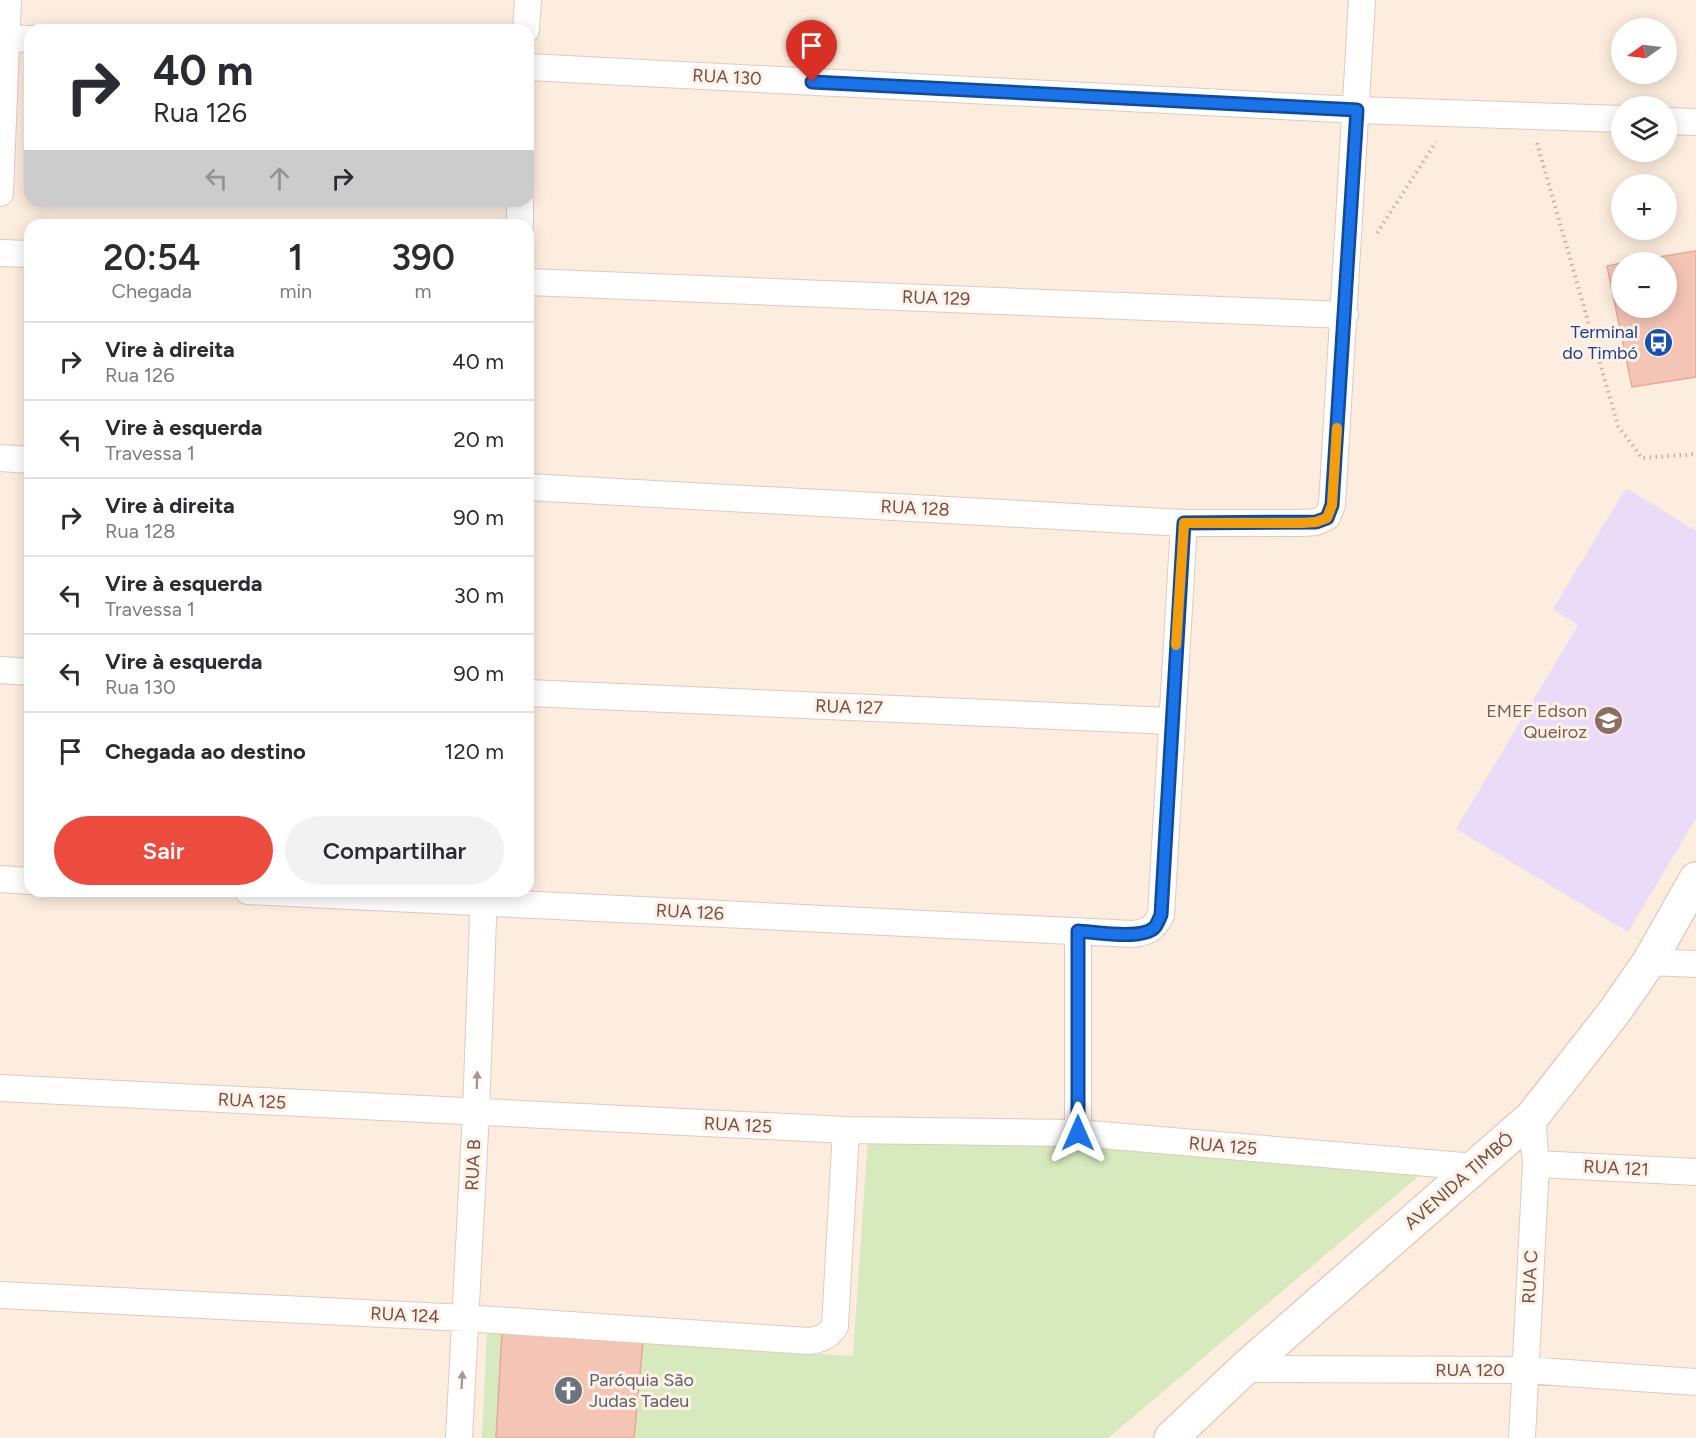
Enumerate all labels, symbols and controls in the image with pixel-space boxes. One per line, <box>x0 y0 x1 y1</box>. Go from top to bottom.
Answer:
north arrow <box>1611 18 1677 84</box>
map controls <box>1611 18 1677 318</box>
pin <box>786 20 837 82</box>
icon: arrive <box>795 29 828 62</box>
text: 40 m <box>153 45 253 96</box>
icon: right <box>54 48 132 126</box>
street label: RUA 130 <box>692 64 762 90</box>
text: Rua 126 <box>153 96 247 129</box>
button: layers <box>1611 96 1677 162</box>
icon: left <box>200 162 233 195</box>
icon: ahead <box>263 162 296 195</box>
icon: right <box>326 162 359 195</box>
button: + <box>1611 174 1677 240</box>
text: 20:54 <box>103 236 200 279</box>
text: 1 <box>288 236 303 279</box>
text: 390 <box>391 236 455 279</box>
button: − <box>1611 252 1677 318</box>
text: Chegada <box>112 279 192 303</box>
text: min <box>279 279 312 303</box>
text: m <box>415 279 432 303</box>
street label: RUA 129 <box>901 286 971 310</box>
place label: Terminal do Timbó <box>1562 321 1638 364</box>
bus stop icon: Terminal do Timbó <box>1643 326 1675 358</box>
text: Vire à direita <box>105 336 235 363</box>
icon: right <box>54 345 87 378</box>
text: 40 m <box>452 348 504 375</box>
text: Rua 126 <box>105 363 175 387</box>
text: Vire à esquerda <box>105 414 263 441</box>
icon: left <box>54 423 87 456</box>
text: 20 m <box>453 426 504 453</box>
text: Travessa 1 <box>105 441 195 465</box>
text: Vire à direita <box>105 492 235 519</box>
street label: RUA 128 <box>880 495 950 521</box>
icon: right <box>54 501 87 534</box>
text: 90 m <box>453 504 504 531</box>
text: Rua 128 <box>105 519 176 543</box>
text: Vire à esquerda <box>105 570 263 597</box>
icon: left <box>54 579 87 612</box>
text: 30 m <box>454 582 504 609</box>
text: Travessa 1 <box>105 597 195 621</box>
text: Vire à esquerda <box>105 648 263 675</box>
icon: left <box>54 657 87 690</box>
text: 90 m <box>453 660 504 687</box>
text: Rua 130 <box>105 675 176 699</box>
street label: RUA 127 <box>815 695 884 719</box>
place label: EMEF Edson Queiroz <box>1486 700 1587 743</box>
school or university icon: EMEF Edson Queiroz <box>1592 705 1624 737</box>
icon: arrive <box>54 735 87 768</box>
text: Chegada ao destino <box>105 738 306 765</box>
text: 120 m <box>444 738 504 765</box>
button: Sair <box>54 816 273 885</box>
button: Compartilhar <box>285 816 504 885</box>
street label: RUA 126 <box>655 899 725 925</box>
one-way arrow <box>473 1070 482 1089</box>
street label: RUA 125 <box>217 1088 287 1114</box>
position arrow <box>1046 1101 1110 1165</box>
street label: RUA 125 <box>703 1112 773 1138</box>
street label: AVENIDA TIMBÓ <box>1400 1128 1518 1234</box>
street label: RUA 125 <box>1188 1132 1258 1160</box>
street label: RUA B <box>461 1139 485 1191</box>
street label: RUA 121 <box>1583 1155 1649 1181</box>
street label: RUA C <box>1518 1250 1542 1304</box>
street label: RUA 124 <box>370 1302 440 1328</box>
street label: RUA 120 <box>1435 1359 1505 1381</box>
place label: Paróquia São Judas Tadeu <box>589 1369 694 1412</box>
one-way arrow <box>457 1370 466 1389</box>
church icon: Paróquia São Judas Tadeu <box>552 1374 584 1406</box>

